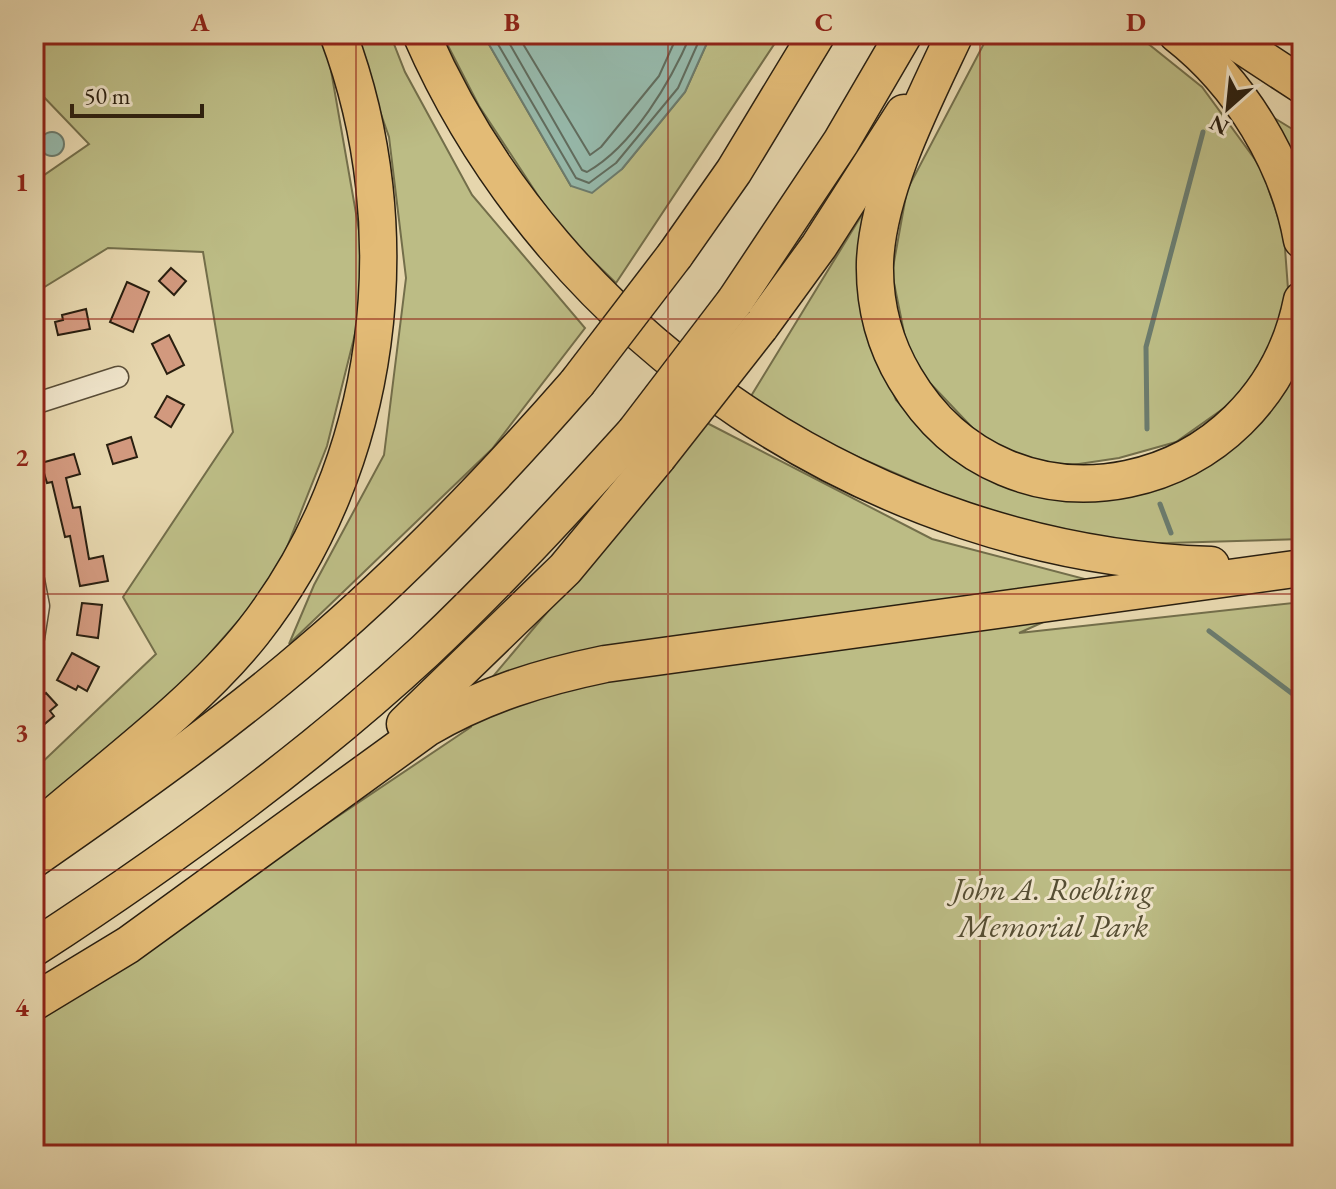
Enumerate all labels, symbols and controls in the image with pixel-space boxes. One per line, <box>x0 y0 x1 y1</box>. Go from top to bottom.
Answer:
text: A <box>190 5 210 39</box>
text: B <box>504 5 520 39</box>
text: C <box>815 5 833 39</box>
text: D <box>1126 5 1146 39</box>
scale bar <box>72 68 202 118</box>
north arrow <box>1188 68 1268 148</box>
text: 50 m <box>84 80 131 111</box>
text: N <box>1204 108 1234 142</box>
text: 1 <box>15 165 29 199</box>
text: 2 <box>15 440 29 474</box>
text: 3 <box>15 715 29 749</box>
park label: John A. Roebling Memorial Park <box>947 868 1155 947</box>
text: 4 <box>15 990 29 1024</box>

